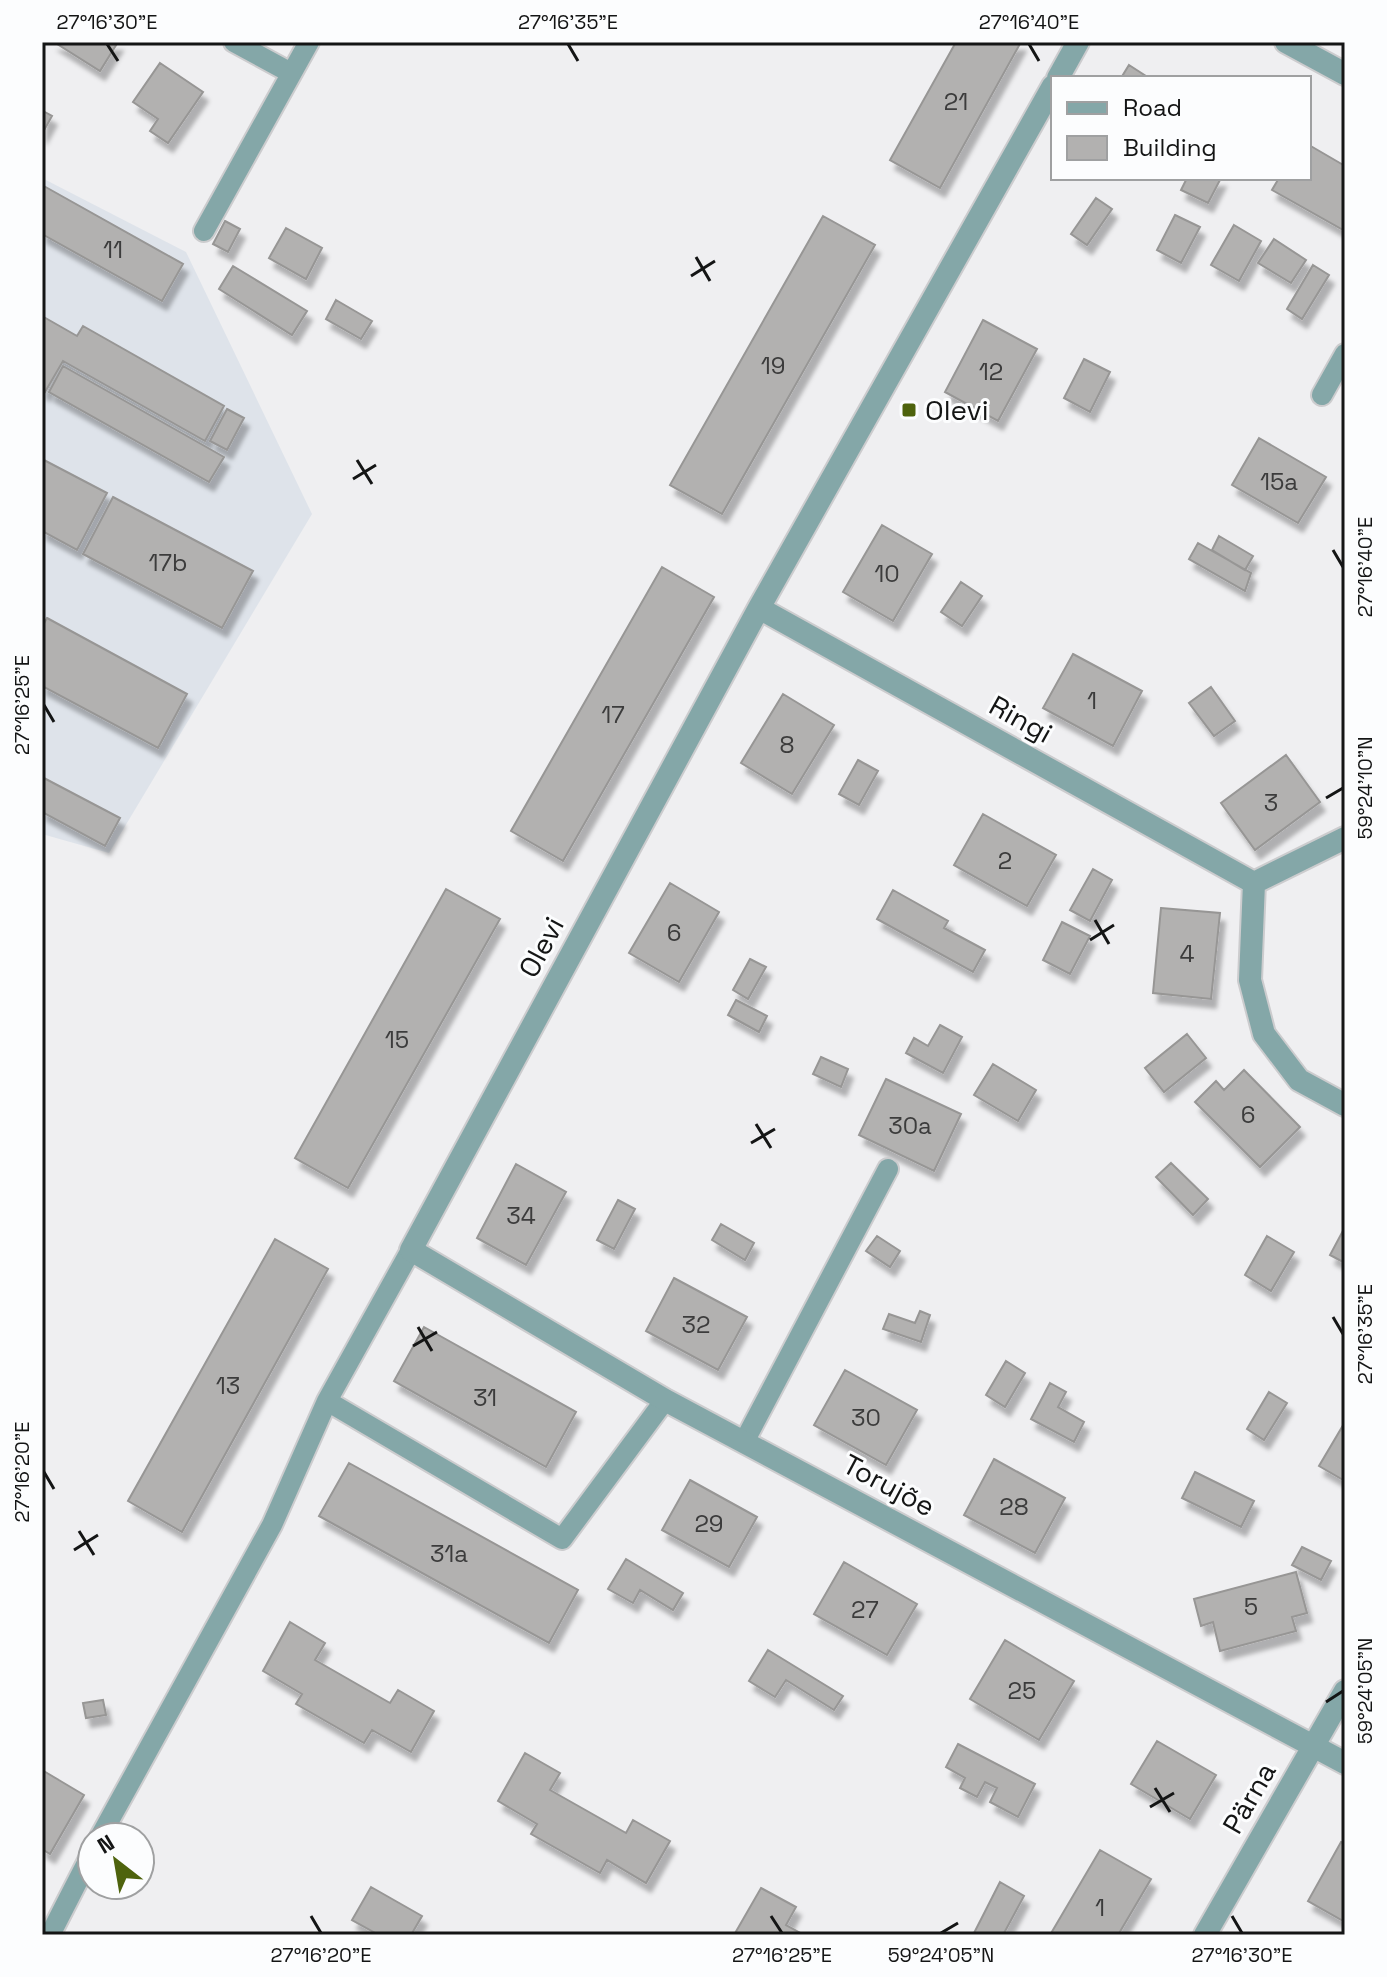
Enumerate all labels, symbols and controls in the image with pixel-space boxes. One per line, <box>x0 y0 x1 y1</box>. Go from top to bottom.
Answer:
text: 27°16'30"E <box>56 9 158 35</box>
text: 27°16'35"E <box>518 9 618 35</box>
text: 27°16'40"E <box>979 9 1079 35</box>
legend <box>1051 76 1311 180</box>
house number: 21 <box>944 86 968 117</box>
text: Road <box>1123 92 1182 123</box>
text: Building <box>1123 132 1217 163</box>
house number: 11 <box>103 234 123 265</box>
house number: 19 <box>761 350 785 381</box>
house number: 12 <box>979 356 1003 387</box>
place label: Olevi <box>925 392 989 428</box>
marker: Olevi <box>900 401 918 419</box>
house number: 15a <box>1260 466 1298 497</box>
text: 27°16'40"E <box>1352 517 1378 617</box>
house number: 17b <box>148 547 188 578</box>
house number: 10 <box>874 558 900 589</box>
text: 27°16'25"E <box>9 655 35 755</box>
house number: 1 <box>1087 685 1097 716</box>
street label: Ringi <box>983 687 1059 751</box>
house number: 17 <box>601 699 625 730</box>
house number: 8 <box>780 729 794 760</box>
text: 59°24'10"N <box>1352 736 1378 840</box>
house number: 3 <box>1264 787 1278 818</box>
house number: 2 <box>998 845 1012 876</box>
street label: Olevi <box>510 910 572 984</box>
house number: 6 <box>667 917 681 948</box>
house number: 4 <box>1180 938 1195 969</box>
house number: 15 <box>385 1024 409 1055</box>
house number: 6 <box>1241 1099 1255 1130</box>
house number: 30a <box>888 1110 932 1141</box>
house number: 34 <box>506 1200 536 1231</box>
text: 27°16'35"E <box>1352 1284 1378 1384</box>
house number: 32 <box>682 1309 710 1340</box>
house number: 13 <box>216 1370 240 1401</box>
house number: 31 <box>473 1382 497 1413</box>
house number: 30 <box>851 1402 881 1433</box>
text: 27°16'20"E <box>9 1421 35 1523</box>
street label: Torujõe <box>837 1446 941 1524</box>
house number: 28 <box>999 1491 1029 1522</box>
house number: 29 <box>694 1508 724 1539</box>
house number: 31a <box>430 1538 468 1569</box>
house number: 5 <box>1244 1591 1258 1622</box>
house number: 27 <box>851 1594 879 1625</box>
text: 59°24'05"N <box>1352 1638 1378 1744</box>
house number: 25 <box>1008 1675 1036 1706</box>
street label: Pärna <box>1214 1756 1284 1840</box>
north arrow <box>76 1821 156 1901</box>
text: N <box>92 1828 119 1860</box>
house number: 1 <box>1095 1892 1105 1923</box>
text: 27°16'20"E <box>270 1942 372 1968</box>
text: 27°16'25"E <box>732 1942 832 1968</box>
text: 59°24'05"N <box>888 1942 994 1968</box>
text: 27°16'30"E <box>1191 1942 1293 1968</box>

